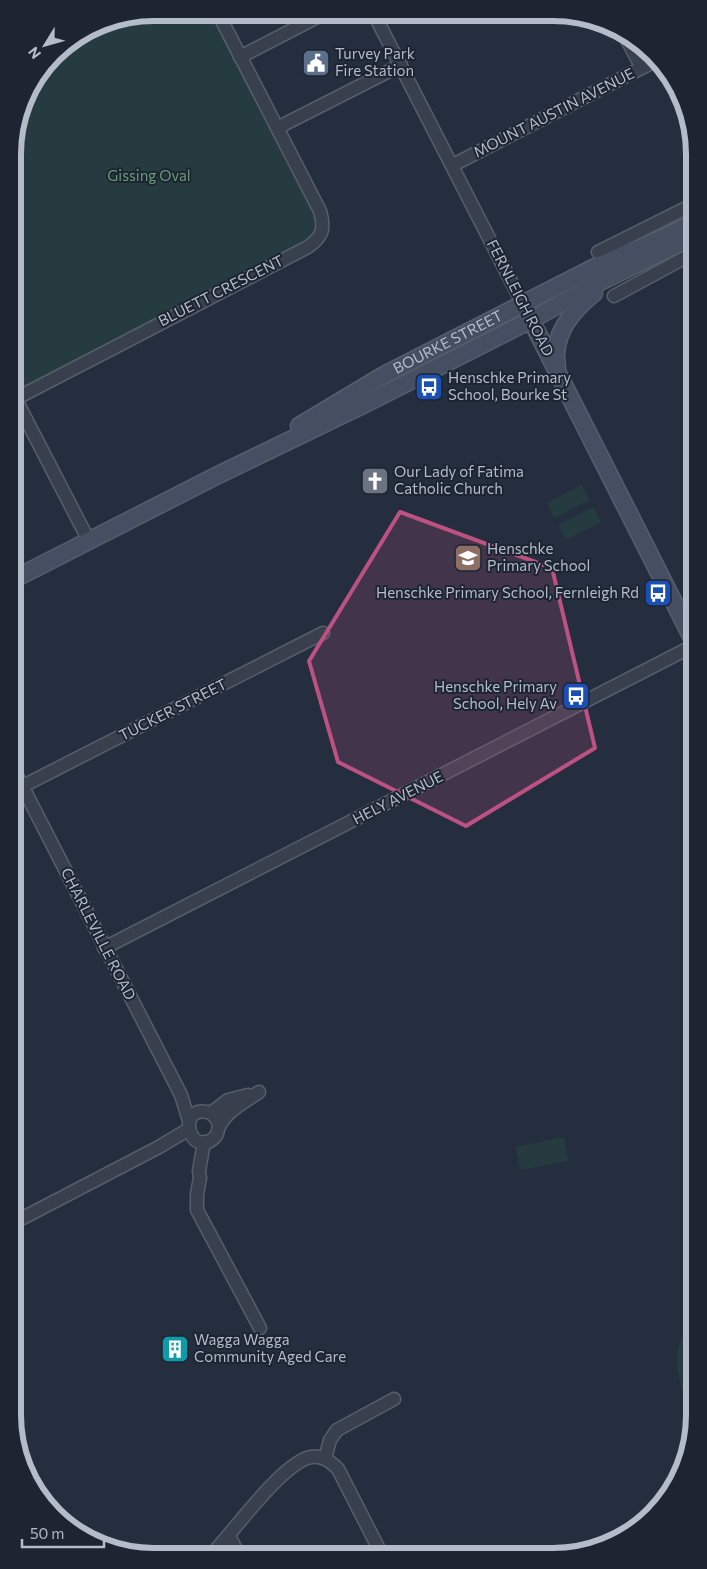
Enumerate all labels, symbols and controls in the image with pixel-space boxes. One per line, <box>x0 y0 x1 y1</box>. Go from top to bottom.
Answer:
north arrow <box>20 20 70 70</box>
text: N <box>24 44 44 62</box>
place label: Turvey Park Fire Station <box>335 44 415 79</box>
public building icon: Turvey Park Fire Station <box>301 48 331 78</box>
street label: MOUNT AUSTIN AVENUE <box>470 64 637 161</box>
park label: Gissing Oval <box>107 166 191 184</box>
street label: FERNLEIGH ROAD <box>484 236 558 359</box>
street label: BLUETT CRESCENT <box>155 251 287 330</box>
street label: BOURKE STREET <box>390 306 506 377</box>
place label: Henschke Primary School, Bourke St <box>448 368 571 403</box>
bus stop icon: Henschke Primary School, Bourke St <box>414 372 444 402</box>
place label: Our Lady of Fatima Catholic Church <box>394 462 524 497</box>
church icon: Our Lady of Fatima Catholic Church <box>360 466 390 496</box>
place label: Henschke Primary School <box>487 539 590 574</box>
school or university icon: Henschke Primary School <box>453 543 483 573</box>
bus stop icon: Henschke Primary School, Fernleigh Rd <box>643 578 673 608</box>
place label: Henschke Primary School, Fernleigh Rd <box>376 583 639 601</box>
street label: TUCKER STREET <box>116 674 230 744</box>
place label: Henschke Primary School, Hely Av <box>434 677 557 712</box>
bus stop icon: Henschke Primary School, Hely Av <box>561 681 591 711</box>
street label: HELY AVENUE <box>349 766 446 828</box>
street label: CHARLEVILLE ROAD <box>58 864 140 1003</box>
place label: Wagga Wagga Community Aged Care <box>194 1330 346 1365</box>
building icon: Wagga Wagga Community Aged Care <box>160 1334 190 1364</box>
scale bar <box>22 1516 105 1548</box>
text: 50 m <box>30 1524 64 1542</box>

